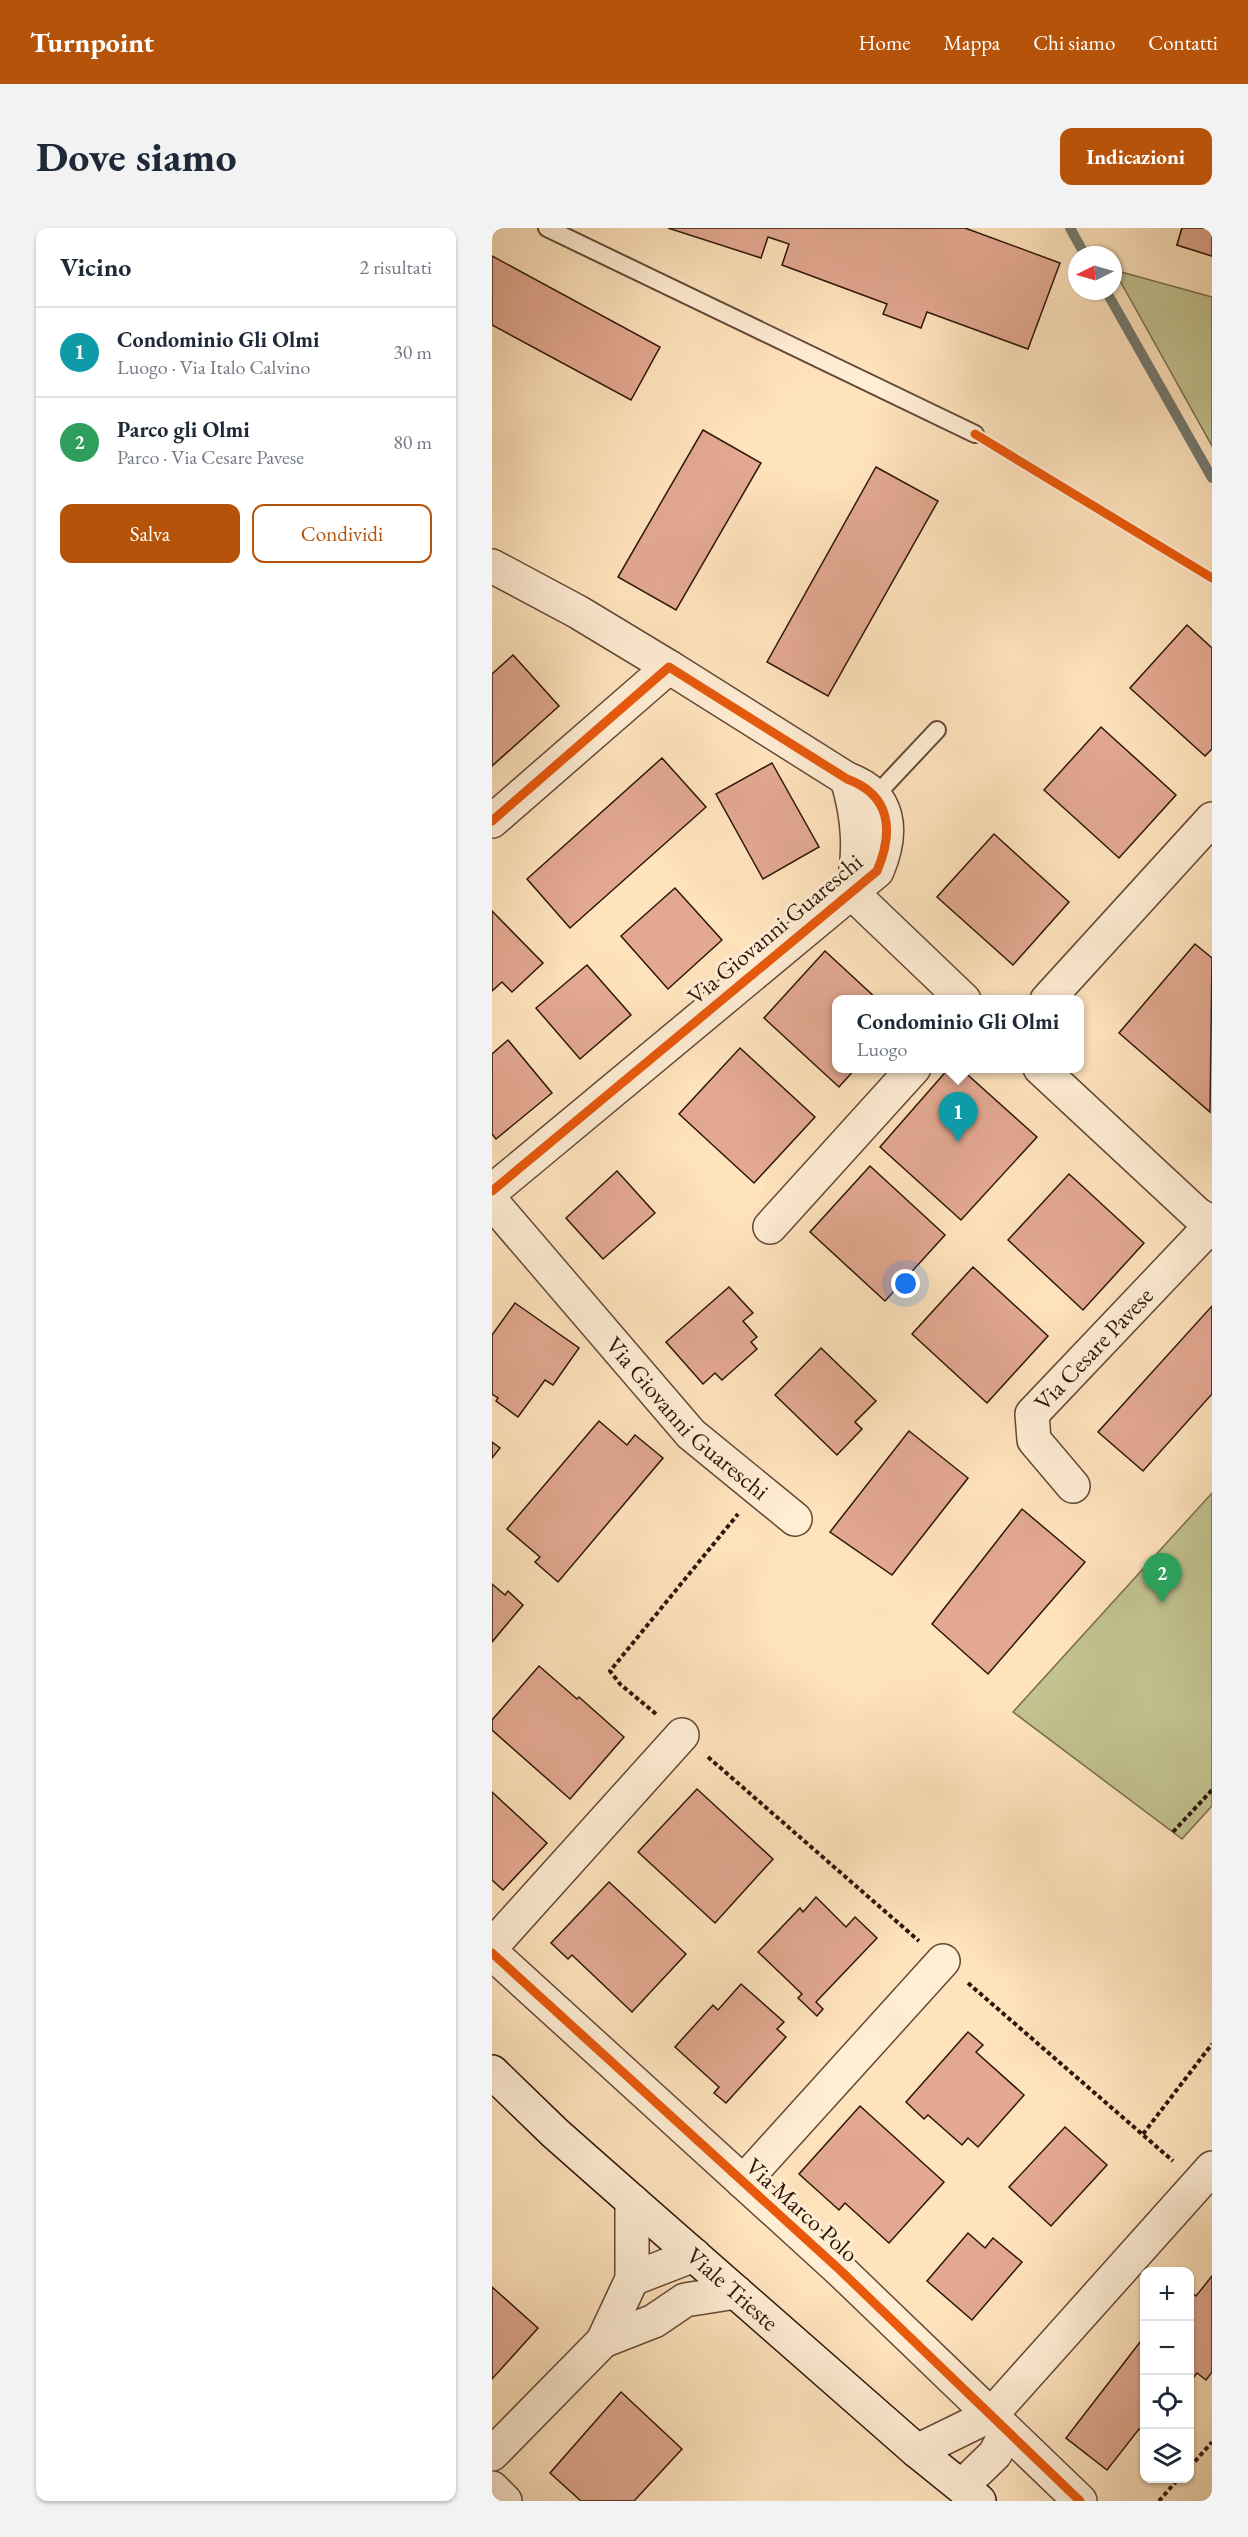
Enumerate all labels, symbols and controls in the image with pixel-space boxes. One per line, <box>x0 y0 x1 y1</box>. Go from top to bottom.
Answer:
text: Turnpoint <box>30 24 154 60</box>
text: Home <box>859 29 911 56</box>
text: Mappa <box>944 29 1000 56</box>
text: Chi siamo <box>1033 29 1115 56</box>
text: Contatti <box>1148 29 1218 56</box>
button: Indicazioni <box>1060 128 1212 185</box>
text: Dove siamo <box>36 129 237 184</box>
north arrow <box>1068 246 1122 300</box>
text: Vicino <box>60 250 131 284</box>
text: 2 risultati <box>360 254 432 280</box>
text: Condominio Gli Olmi <box>117 325 319 354</box>
text: 1 <box>74 339 85 365</box>
text: 30 m <box>393 339 432 365</box>
text: Luogo · Via Italo Calvino <box>117 354 311 380</box>
text: Parco gli Olmi <box>117 415 250 444</box>
text: 2 <box>74 429 85 455</box>
text: 80 m <box>393 429 432 455</box>
text: Parco · Via Cesare Pavese <box>117 444 304 470</box>
button: Salva <box>60 504 240 563</box>
button: Condividi <box>252 504 432 563</box>
street label: Via Giovanni Guareschi <box>681 846 869 1011</box>
popup <box>832 995 1084 1073</box>
text: Condominio Gli Olmi <box>857 1007 1059 1036</box>
text: Luogo <box>857 1036 907 1062</box>
pin: 1 <box>938 1092 978 1142</box>
your location <box>891 1269 920 1298</box>
street label: Via Cesare Pavese <box>1027 1280 1160 1417</box>
street label: Via Giovanni Guareschi <box>599 1330 776 1507</box>
pin: 2 <box>1142 1554 1182 1603</box>
street label: Via Marco Polo <box>739 2151 865 2269</box>
street label: Viale Trieste <box>680 2240 785 2338</box>
map controls <box>1140 2267 1194 2483</box>
button: + <box>1140 2267 1194 2321</box>
button: − <box>1140 2321 1194 2375</box>
button: locate <box>1140 2375 1194 2429</box>
button: layers <box>1140 2429 1194 2483</box>

